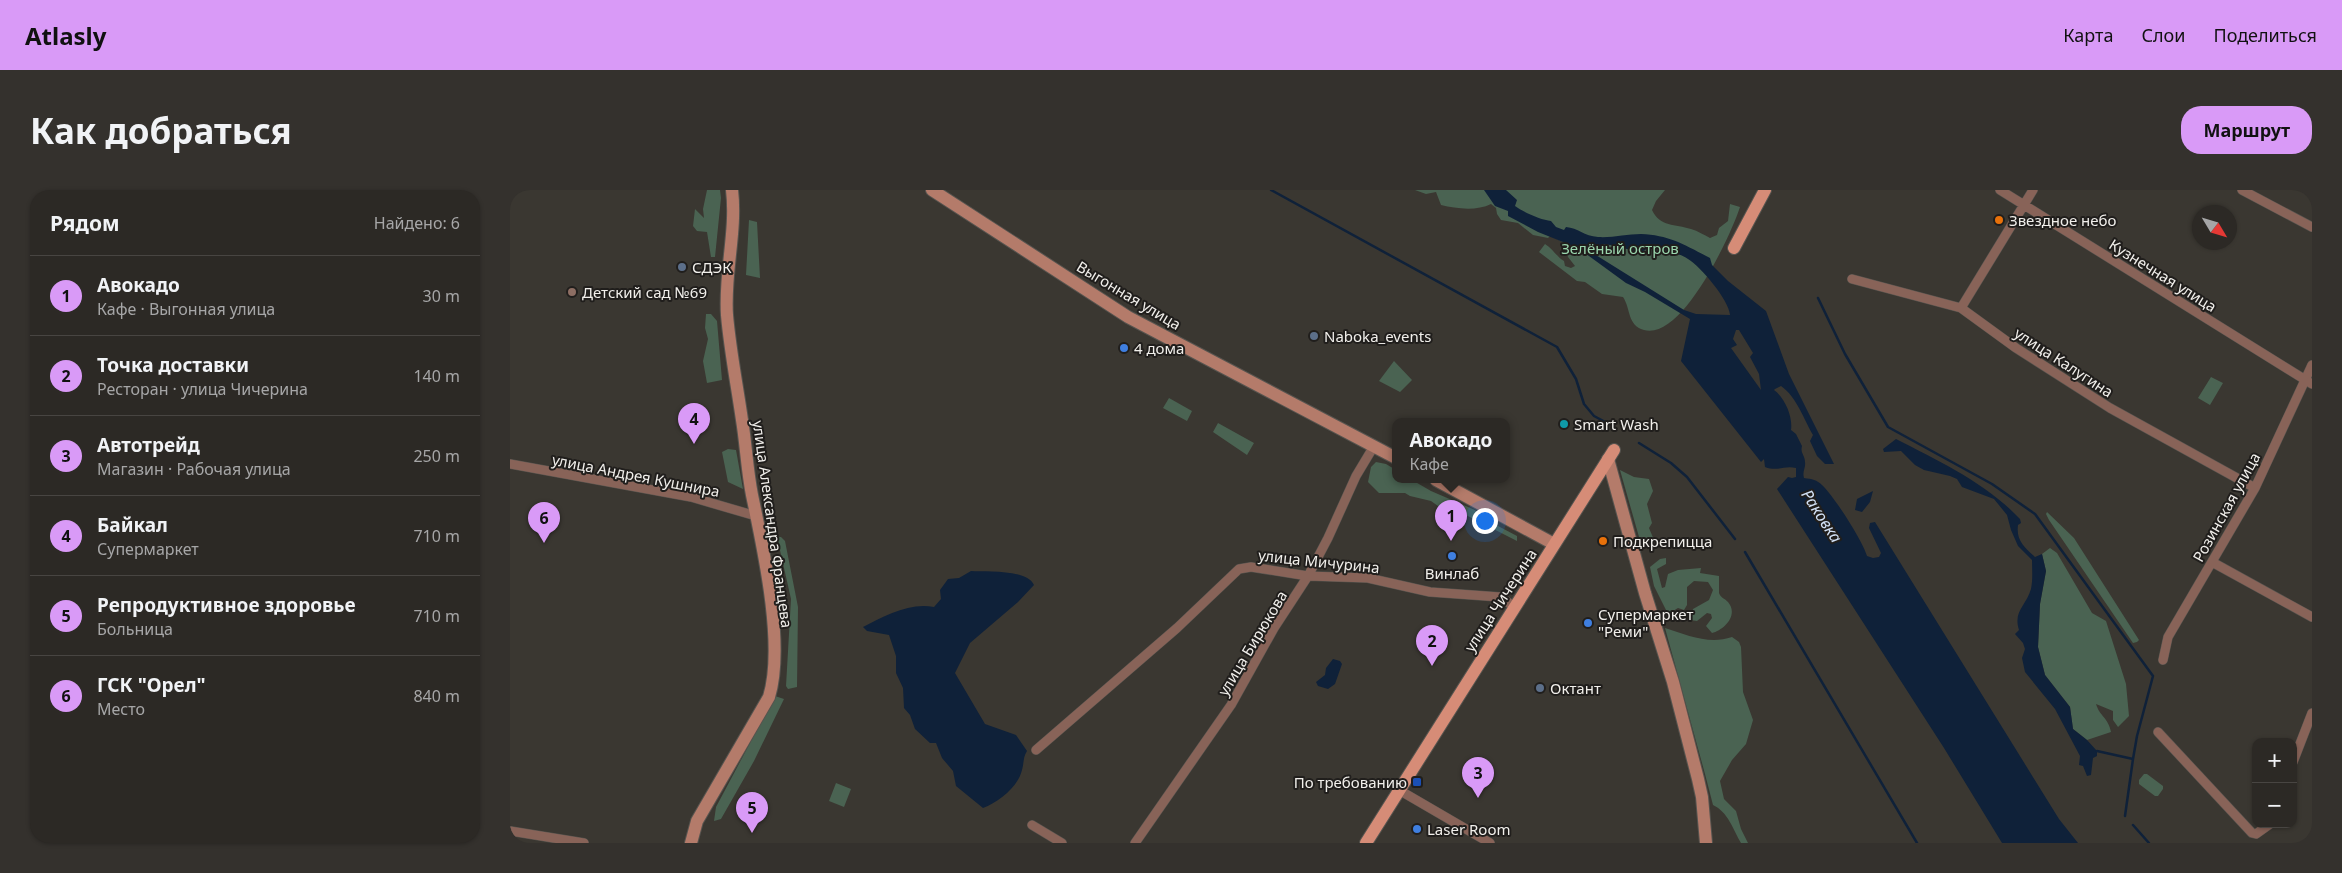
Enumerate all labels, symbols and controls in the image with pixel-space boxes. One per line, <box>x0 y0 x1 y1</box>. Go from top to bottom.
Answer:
text: Atlasly <box>25 19 106 52</box>
text: Карта <box>2063 23 2113 47</box>
text: Слои <box>2141 23 2185 47</box>
text: Поделиться <box>2213 23 2317 47</box>
button: Маршрут <box>2181 106 2312 154</box>
text: Как добраться <box>30 107 292 154</box>
north arrow <box>2192 205 2237 250</box>
text: Рядом <box>50 209 120 237</box>
place label: Звездное небо <box>2009 210 2117 230</box>
text: Найдено: 6 <box>374 212 460 234</box>
marker: Звездное небо <box>1993 214 2005 226</box>
street label: Кузнечная улица <box>2106 234 2220 316</box>
park label: Зелёный остров <box>1561 238 1679 258</box>
street label: Выгонная улица <box>1073 256 1185 334</box>
place label: СДЭК <box>692 257 732 277</box>
marker: СДЭК <box>676 261 688 273</box>
text: Авокадо <box>97 272 180 298</box>
place label: Детский сад №69 <box>582 282 707 302</box>
text: 1 <box>61 285 71 307</box>
text: 30 m <box>423 285 460 307</box>
marker: Детский сад №69 <box>566 286 578 298</box>
text: Кафе · Выгонная улица <box>97 298 275 320</box>
street label: улица Калугина <box>2011 323 2117 401</box>
place label: Naboka_events <box>1324 326 1431 346</box>
marker: Naboka_events <box>1308 330 1320 342</box>
place label: 4 дома <box>1134 338 1184 358</box>
marker: 4 дома <box>1118 342 1130 354</box>
text: Точка доставки <box>97 352 249 378</box>
text: 2 <box>61 365 71 387</box>
text: 140 m <box>413 365 460 387</box>
text: Ресторан · улица Чичерина <box>97 378 308 400</box>
pin: 4 <box>678 403 710 444</box>
place label: Smart Wash <box>1574 414 1659 434</box>
popup <box>1392 418 1510 483</box>
marker: Smart Wash <box>1558 418 1570 430</box>
street label: улица Александра Францева <box>749 419 797 629</box>
text: Авокадо <box>1410 427 1492 453</box>
text: Автотрейд <box>97 432 200 458</box>
text: 3 <box>61 445 71 467</box>
text: 250 m <box>413 445 460 467</box>
street label: улица Андрея Кушнира <box>550 449 722 501</box>
street label: Розинская улица <box>2188 449 2264 565</box>
text: Кафе <box>1410 453 1449 475</box>
text: Магазин · Рабочая улица <box>97 458 291 480</box>
water label: Раковка <box>1797 485 1847 547</box>
pin: 1 <box>1435 500 1467 541</box>
pin: 6 <box>528 502 560 543</box>
your location <box>1472 508 1498 534</box>
text: Байкал <box>97 512 168 538</box>
text: 4 <box>61 525 71 547</box>
text: 710 m <box>413 525 460 547</box>
place label: Подкрепицца <box>1613 531 1712 551</box>
marker: Подкрепицца <box>1597 535 1609 547</box>
text: Супермаркет <box>97 538 199 560</box>
street label: улица Мичурина <box>1257 545 1381 577</box>
street label: улица Чичерина <box>1459 545 1541 655</box>
marker: Винлаб <box>1446 550 1458 562</box>
place label: Винлаб <box>1425 563 1479 583</box>
street label: улица Бирюкова <box>1213 587 1291 699</box>
text: Репродуктивное здоровье <box>97 592 356 618</box>
place label: Супермаркет "Реми" <box>1598 604 1693 641</box>
text: 5 <box>61 605 71 627</box>
text: 710 m <box>413 605 460 627</box>
marker: Супермаркет "Реми" <box>1582 617 1594 629</box>
text: Больница <box>97 618 173 640</box>
pin: 2 <box>1416 625 1448 666</box>
text: ГСК "Орел" <box>97 672 206 698</box>
place label: Октант <box>1550 678 1601 698</box>
marker: Октант <box>1534 682 1546 694</box>
text: 6 <box>61 685 71 707</box>
text: 840 m <box>413 685 460 707</box>
text: Место <box>97 698 145 720</box>
map controls <box>2252 738 2297 828</box>
button: + <box>2252 738 2297 783</box>
pin: 3 <box>1462 757 1494 798</box>
place label: По требованию <box>1294 772 1407 792</box>
marker: По требованию <box>1411 776 1423 788</box>
button: − <box>2252 783 2297 828</box>
pin: 5 <box>736 792 768 833</box>
place label: Laser Room <box>1427 819 1511 839</box>
marker: Laser Room <box>1411 823 1423 835</box>

